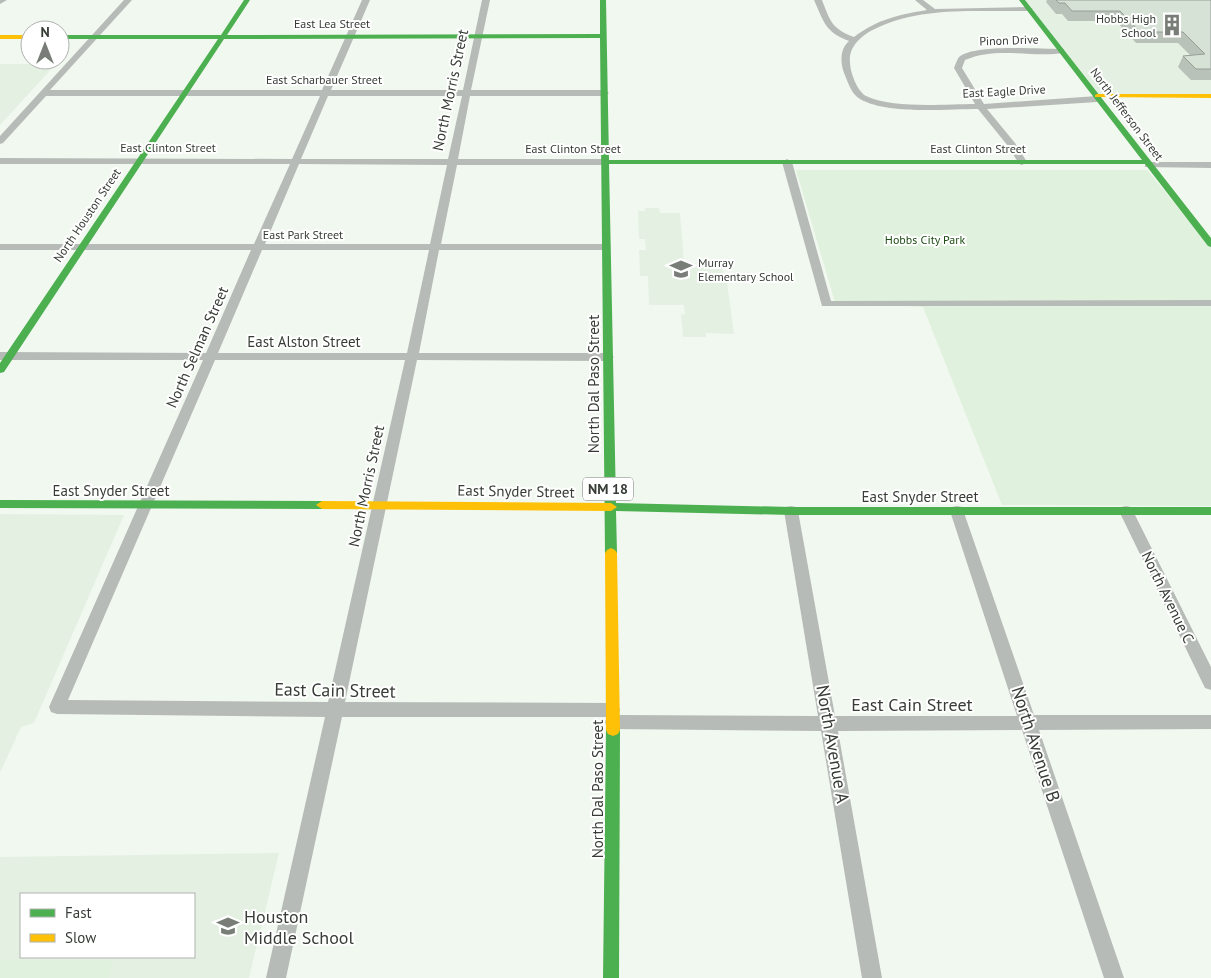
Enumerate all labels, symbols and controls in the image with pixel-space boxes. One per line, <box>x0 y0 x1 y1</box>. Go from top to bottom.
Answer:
place label: Hobbs High School <box>1096 11 1156 40</box>
building icon: Hobbs High School <box>1159 12 1185 38</box>
street label: East Lea Street <box>294 16 370 31</box>
north arrow <box>20 20 70 70</box>
text: N <box>40 23 50 41</box>
street label: North Morris Street <box>428 28 472 152</box>
street label: Pinon Drive <box>979 31 1039 49</box>
street label: North Jefferson Street <box>1087 65 1167 163</box>
street label: East Scharbauer Street <box>266 72 382 87</box>
street label: East Eagle Drive <box>962 81 1046 101</box>
street label: East Clinton Street <box>120 140 216 155</box>
street label: East Clinton Street <box>525 141 621 156</box>
street label: East Clinton Street <box>930 141 1026 156</box>
street label: North Houston Street <box>50 165 124 265</box>
street label: East Park Street <box>263 227 343 242</box>
park label: Hobbs City Park <box>885 232 965 247</box>
place label: Murray Elementary School <box>698 255 794 284</box>
school or university icon: Murray Elementary School <box>668 256 694 282</box>
street label: North Selman Street <box>162 283 232 411</box>
street label: North Dal Paso Street <box>584 315 603 453</box>
street label: East Alston Street <box>247 332 361 351</box>
street label: North Morris Street <box>344 424 388 548</box>
road number: NM 18 <box>583 478 633 500</box>
street label: East Snyder Street <box>457 480 575 502</box>
street label: East Snyder Street <box>52 481 170 500</box>
street label: East Snyder Street <box>861 487 979 506</box>
street label: North Avenue C <box>1138 548 1198 646</box>
street label: East Cain Street <box>274 677 396 703</box>
street label: North Avenue A <box>811 683 855 805</box>
street label: North Avenue B <box>1007 683 1065 805</box>
street label: East Cain Street <box>851 693 973 716</box>
street label: North Dal Paso Street <box>588 720 607 858</box>
legend <box>20 893 195 958</box>
text: Fast <box>65 903 92 922</box>
place label: Houston Middle School <box>244 905 354 949</box>
school or university icon: Houston Middle School <box>215 913 241 939</box>
text: Slow <box>65 928 96 947</box>

